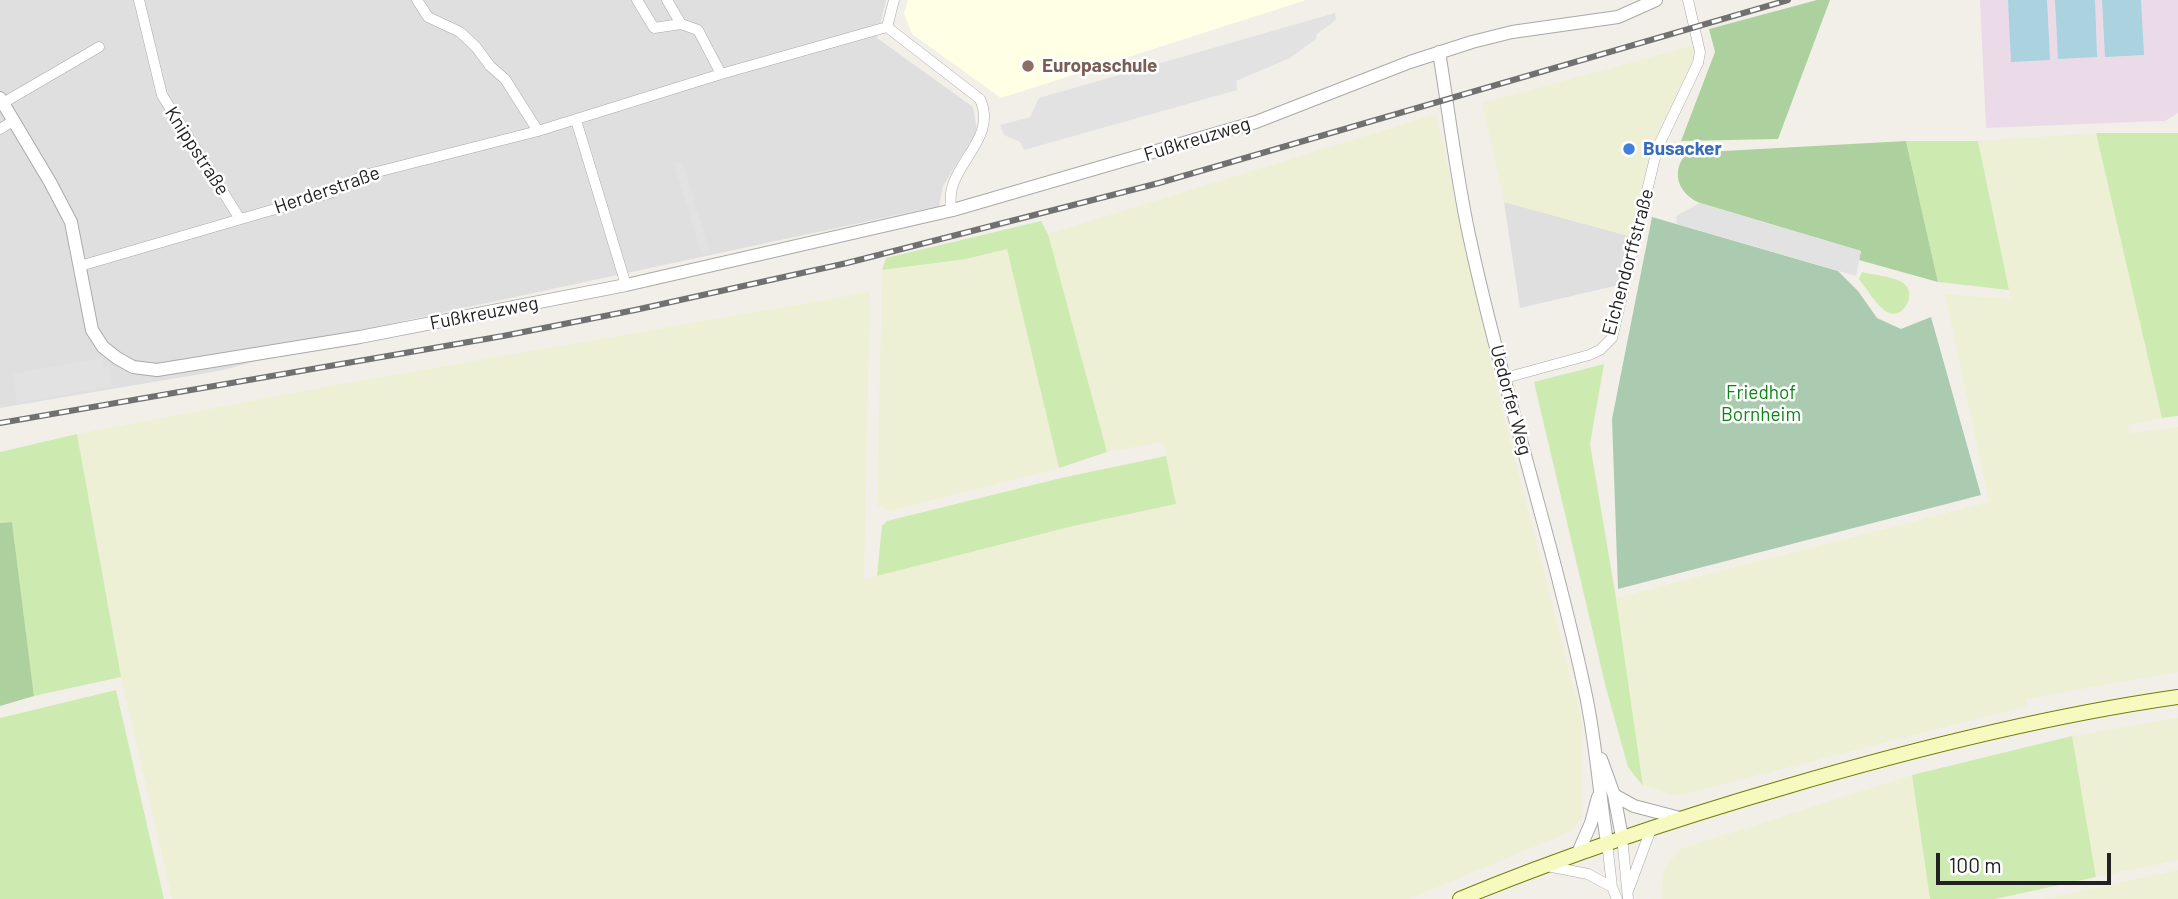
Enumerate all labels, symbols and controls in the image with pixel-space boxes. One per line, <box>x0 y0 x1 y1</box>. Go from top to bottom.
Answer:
place label: Europaschule <box>1042 55 1157 77</box>
marker: Europaschule <box>1020 58 1036 74</box>
street label: Knippstraße <box>160 102 234 200</box>
street label: Fußkreuzweg <box>1141 112 1253 166</box>
place label: Busacker <box>1643 138 1722 160</box>
marker: Busacker <box>1621 141 1637 157</box>
street label: Herderstraße <box>271 161 383 219</box>
street label: Eichendorffstraße <box>1597 186 1659 338</box>
street label: Fußkreuzweg <box>428 291 540 335</box>
street label: Uedorfer Weg <box>1485 342 1537 458</box>
park label: Friedhof Bornheim <box>1721 382 1801 426</box>
scale bar <box>1940 839 2115 883</box>
text: 100 m <box>1949 852 2002 877</box>

